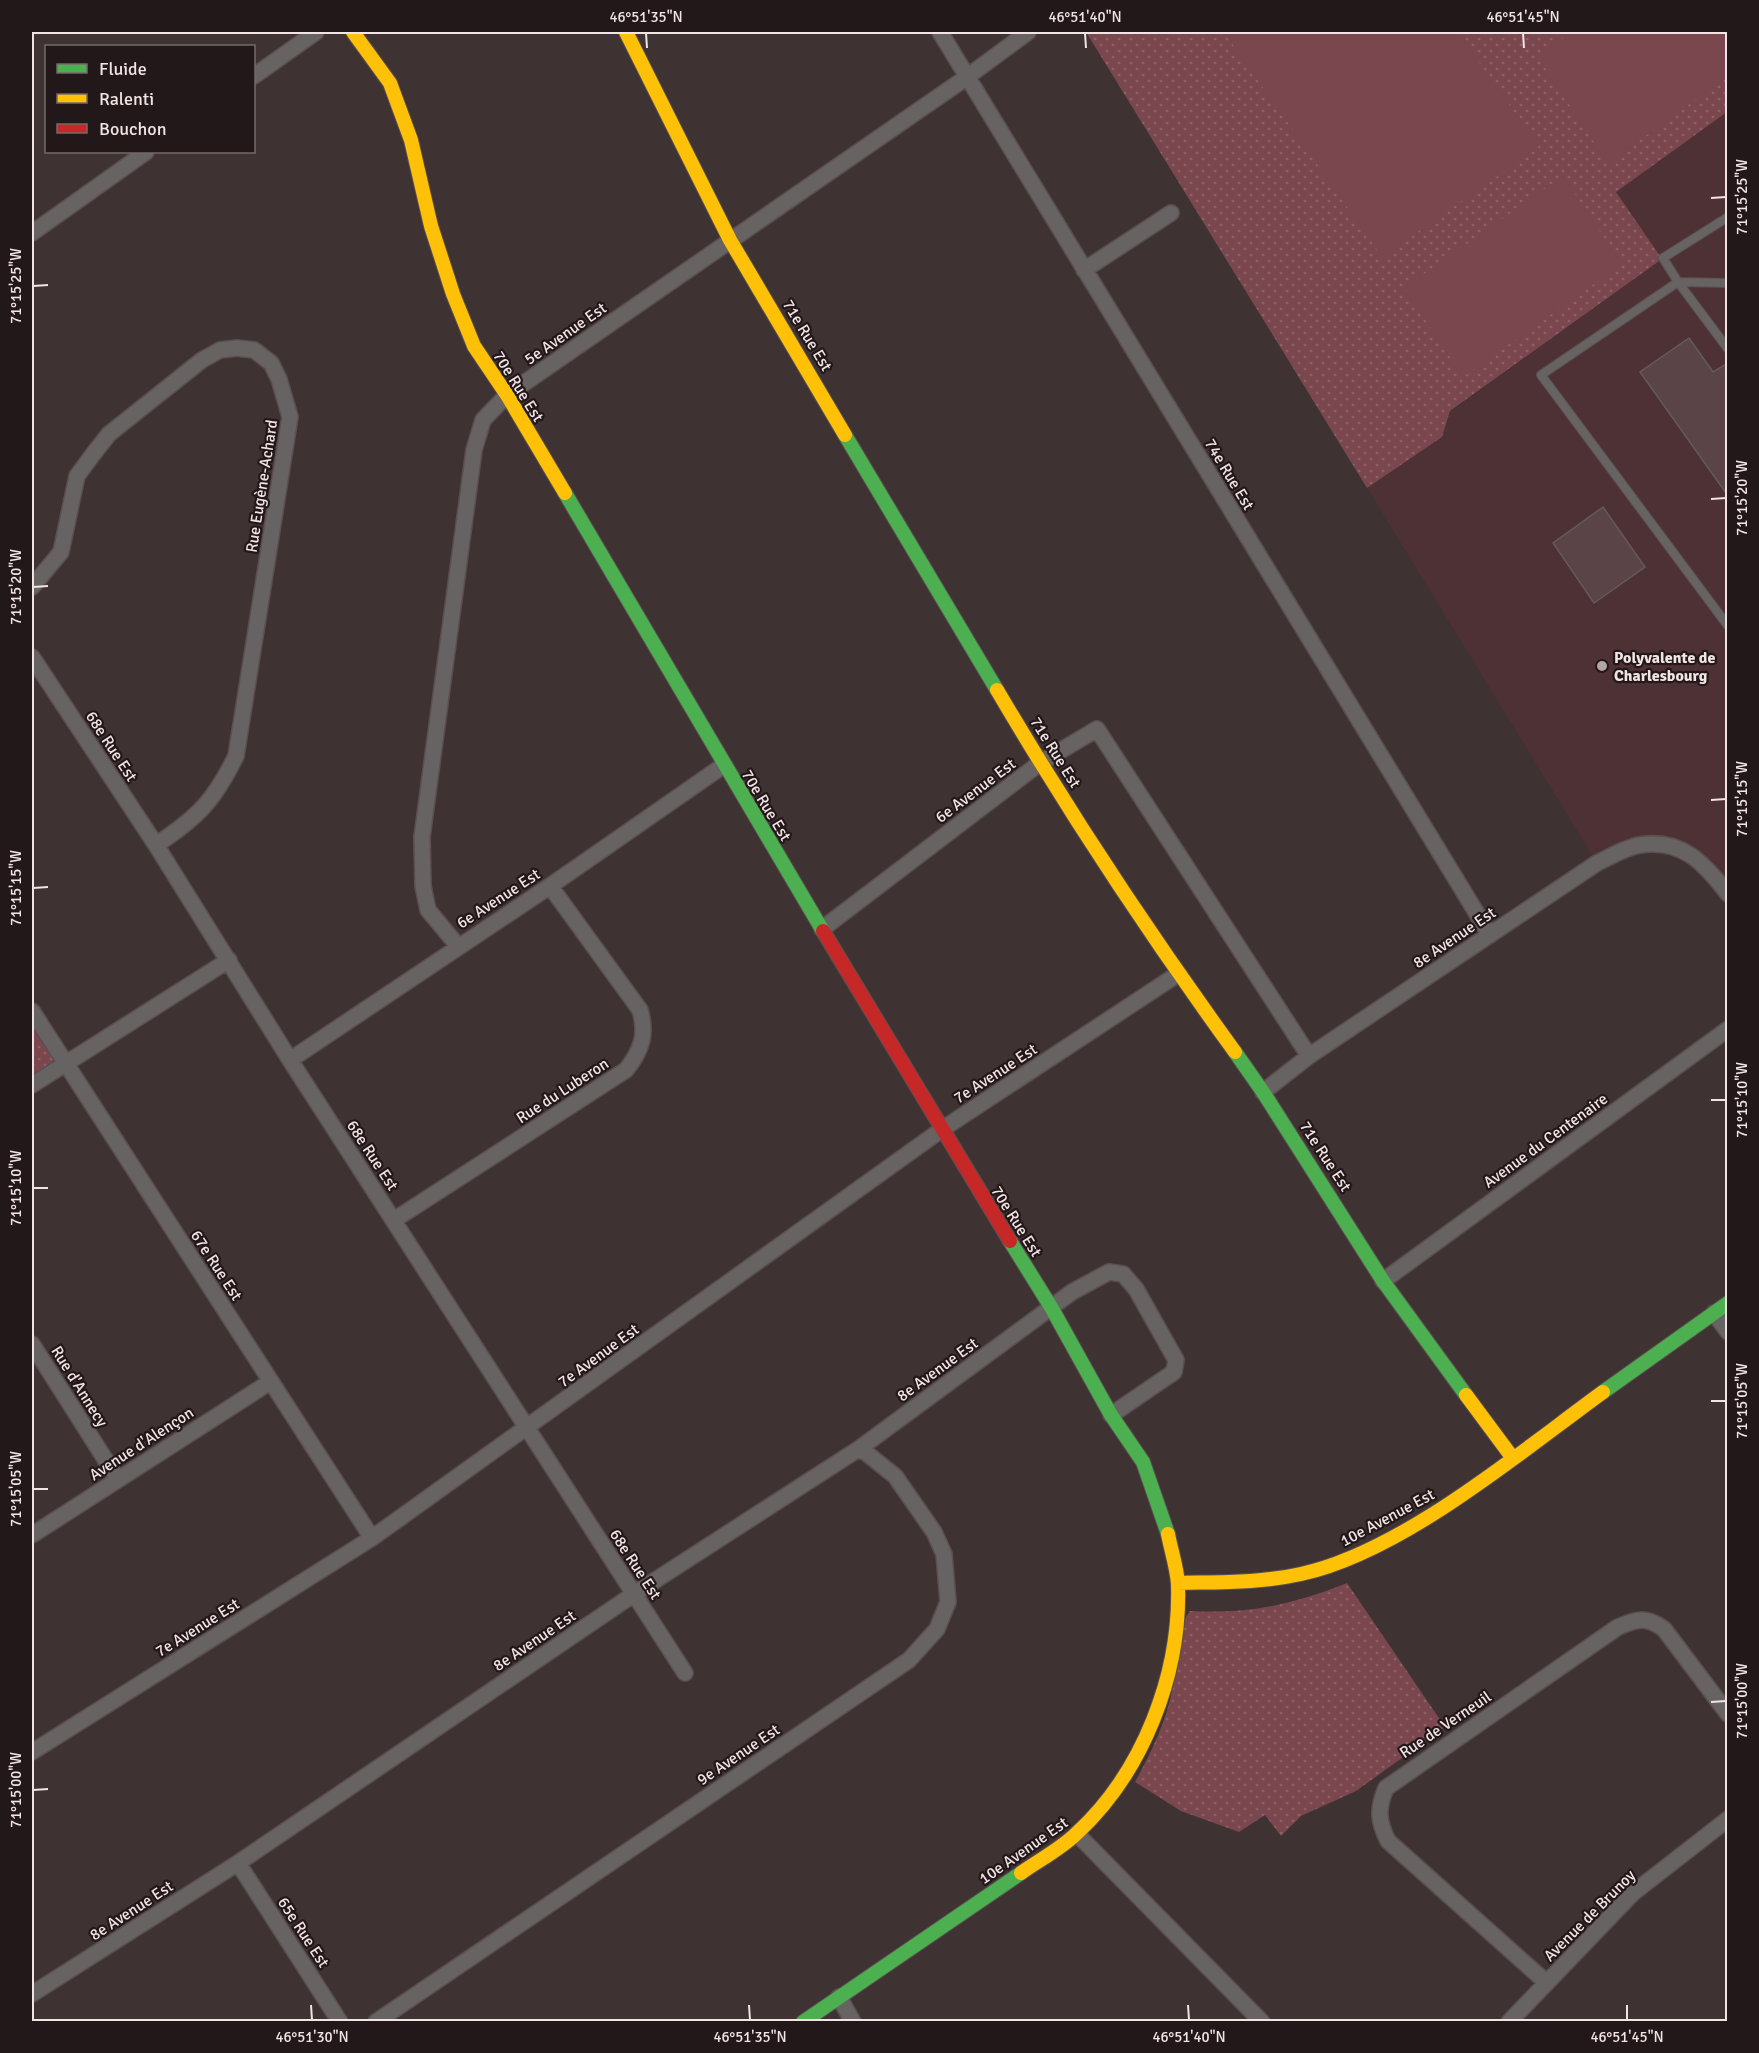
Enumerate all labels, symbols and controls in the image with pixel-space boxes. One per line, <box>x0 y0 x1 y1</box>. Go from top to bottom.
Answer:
text: 46°51'35"N <box>609 8 683 26</box>
text: 46°51'40"N <box>1048 8 1122 26</box>
text: 46°51'45"N <box>1486 8 1560 26</box>
legend <box>45 45 255 153</box>
text: Fluide <box>99 58 147 80</box>
text: Ralenti <box>99 88 154 110</box>
text: Bouchon <box>99 118 167 140</box>
text: 71°15'25"W <box>1733 159 1751 235</box>
text: 71°15'25"W <box>7 248 25 324</box>
street label: 71e Rue Est <box>778 296 837 375</box>
street label: 5e Avenue Est <box>521 298 611 369</box>
street label: 70e Rue Est <box>488 347 548 426</box>
street label: Rue Eugène-Achard <box>242 418 282 554</box>
street label: 74e Rue Est <box>1200 435 1259 514</box>
text: 71°15'20"W <box>1733 460 1751 536</box>
text: 71°15'20"W <box>7 549 25 625</box>
place label: Polyvalente de Charlesbourg <box>1614 648 1715 686</box>
marker: Polyvalente de Charlesbourg <box>1595 659 1609 673</box>
street label: 68e Rue Est <box>81 708 142 786</box>
street label: 71e Rue Est <box>1025 713 1085 792</box>
street label: 6e Avenue Est <box>931 754 1020 827</box>
text: 71°15'15"W <box>1733 761 1751 837</box>
street label: 70e Rue Est <box>737 766 796 845</box>
text: 71°15'15"W <box>7 850 25 926</box>
street label: 6e Avenue Est <box>453 864 544 933</box>
street label: 8e Avenue Est <box>1409 903 1500 973</box>
street label: 7e Avenue Est <box>950 1039 1041 1108</box>
street label: Rue du Luberon <box>513 1054 612 1128</box>
text: 71°15'10"W <box>1733 1062 1751 1138</box>
street label: Avenue du Centenaire <box>1479 1089 1612 1193</box>
street label: 68e Rue Est <box>342 1117 403 1195</box>
street label: 71e Rue Est <box>1295 1118 1356 1196</box>
text: 71°15'10"W <box>7 1150 25 1226</box>
street label: 70e Rue Est <box>986 1182 1046 1261</box>
street label: 67e Rue Est <box>186 1227 247 1305</box>
street label: 7e Avenue Est <box>554 1319 643 1392</box>
street label: 8e Avenue Est <box>893 1333 982 1406</box>
street label: Rue d'Annecy <box>46 1342 112 1431</box>
text: 71°15'05"W <box>1733 1363 1751 1439</box>
street label: Avenue d'Alençon <box>85 1403 198 1485</box>
text: 71°15'05"W <box>7 1451 25 1527</box>
street label: 10e Avenue Est <box>1337 1484 1438 1551</box>
street label: 68e Rue Est <box>605 1526 666 1604</box>
street label: 7e Avenue Est <box>152 1594 244 1662</box>
street label: 8e Avenue Est <box>489 1606 580 1676</box>
text: 71°15'00"W <box>1733 1663 1751 1739</box>
street label: Rue de Verneuil <box>1396 1687 1495 1763</box>
street label: 9e Avenue Est <box>693 1720 784 1790</box>
text: 71°15'00"W <box>7 1752 25 1828</box>
street label: 10e Avenue Est <box>975 1813 1072 1889</box>
street label: Avenue de Brunoy <box>1540 1865 1640 1966</box>
street label: 8e Avenue Est <box>86 1876 177 1945</box>
street label: 65e Rue Est <box>273 1894 334 1972</box>
text: 46°51'30"N <box>275 2028 349 2046</box>
text: 46°51'35"N <box>713 2028 787 2046</box>
text: 46°51'40"N <box>1152 2028 1226 2046</box>
text: 46°51'45"N <box>1590 2028 1664 2046</box>

